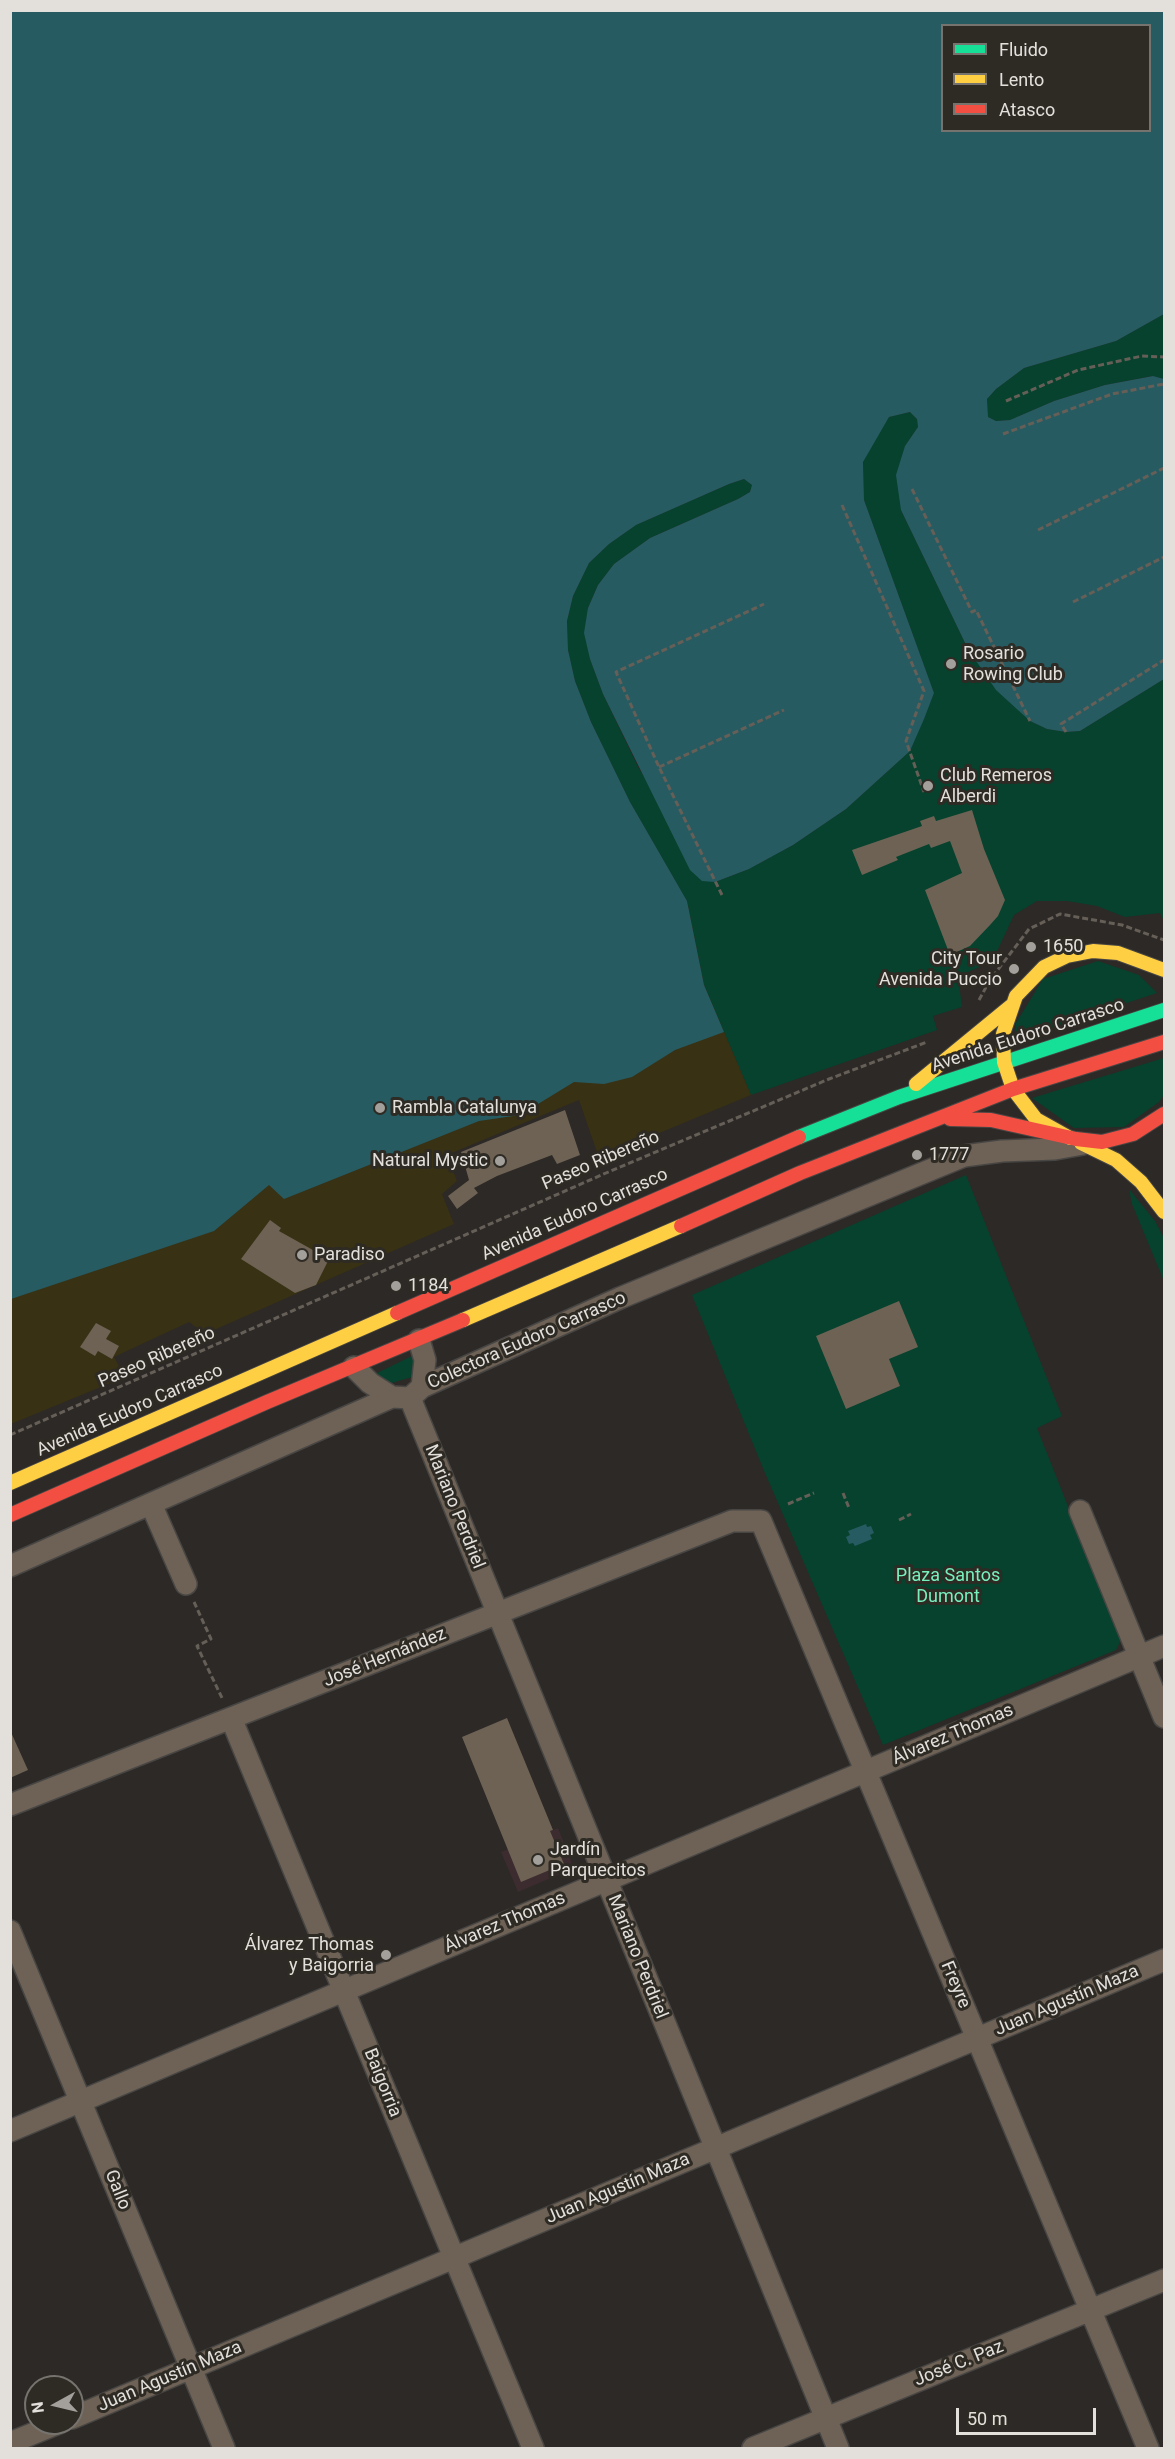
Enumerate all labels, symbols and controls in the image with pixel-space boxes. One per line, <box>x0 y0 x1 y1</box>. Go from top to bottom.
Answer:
legend <box>941 24 1151 132</box>
text: Fluido <box>999 39 1048 60</box>
text: Lento <box>999 69 1044 90</box>
text: Atasco <box>999 99 1055 120</box>
place label: Rosario Rowing Club <box>963 643 1063 686</box>
marker: Rosario Rowing Club <box>944 657 958 671</box>
place label: Club Remeros Alberdi <box>940 765 1052 808</box>
marker: Club Remeros Alberdi <box>921 779 935 793</box>
place label: 1650 <box>1043 936 1083 958</box>
marker: 1650 <box>1024 940 1038 954</box>
place label: City Tour Avenida Puccio <box>879 948 1002 990</box>
marker: City Tour Avenida Puccio <box>1007 962 1021 976</box>
street label: Avenida Eudoro Carrasco <box>929 995 1127 1077</box>
place label: Rambla Catalunya <box>392 1097 537 1119</box>
marker: Rambla Catalunya <box>373 1101 387 1115</box>
street label: Paseo Ribereño <box>539 1127 663 1195</box>
place label: 1777 <box>929 1144 969 1166</box>
marker: 1777 <box>910 1148 924 1162</box>
place label: Natural Mystic <box>372 1150 488 1172</box>
marker: Natural Mystic <box>493 1154 507 1168</box>
street label: Avenida Eudoro Carrasco <box>479 1164 671 1266</box>
place label: Paradiso <box>314 1244 385 1266</box>
marker: Paradiso <box>295 1248 309 1262</box>
place label: 1184 <box>408 1275 448 1297</box>
marker: 1184 <box>389 1279 403 1293</box>
street label: Colectora Eudoro Carrasco <box>425 1288 629 1394</box>
street label: Paseo Ribereño <box>95 1323 219 1393</box>
street label: Avenida Eudoro Carrasco <box>34 1360 226 1462</box>
street label: Mariano Perdriel <box>419 1442 489 1572</box>
park label: Plaza Santos Dumont <box>896 1565 1000 1608</box>
street label: José Hernández <box>321 1624 449 1692</box>
street label: Álvarez Thomas <box>889 1700 1017 1770</box>
place label: Jardín Parquecitos <box>550 1839 646 1882</box>
marker: Jardín Parquecitos <box>531 1853 545 1867</box>
street label: Álvarez Thomas <box>441 1888 569 1958</box>
street label: Mariano Perdriel <box>602 1892 672 2022</box>
place label: Álvarez Thomas y Baigorria <box>245 1934 374 1976</box>
marker: Álvarez Thomas y Baigorria <box>379 1948 393 1962</box>
street label: Freyre <box>935 1958 975 2012</box>
street label: Juan Agustín Maza <box>992 1961 1142 2041</box>
street label: Baigorria <box>358 2046 406 2120</box>
street label: Juan Agustín Maza <box>543 2149 693 2229</box>
street label: Gallo <box>99 2167 135 2213</box>
street label: José C. Paz <box>911 2336 1007 2392</box>
street label: Juan Agustín Maza <box>95 2337 245 2417</box>
north arrow <box>24 2375 84 2435</box>
scale bar <box>959 2396 1098 2434</box>
text: N <box>27 2400 48 2414</box>
text: 50 m <box>967 2408 1007 2429</box>

